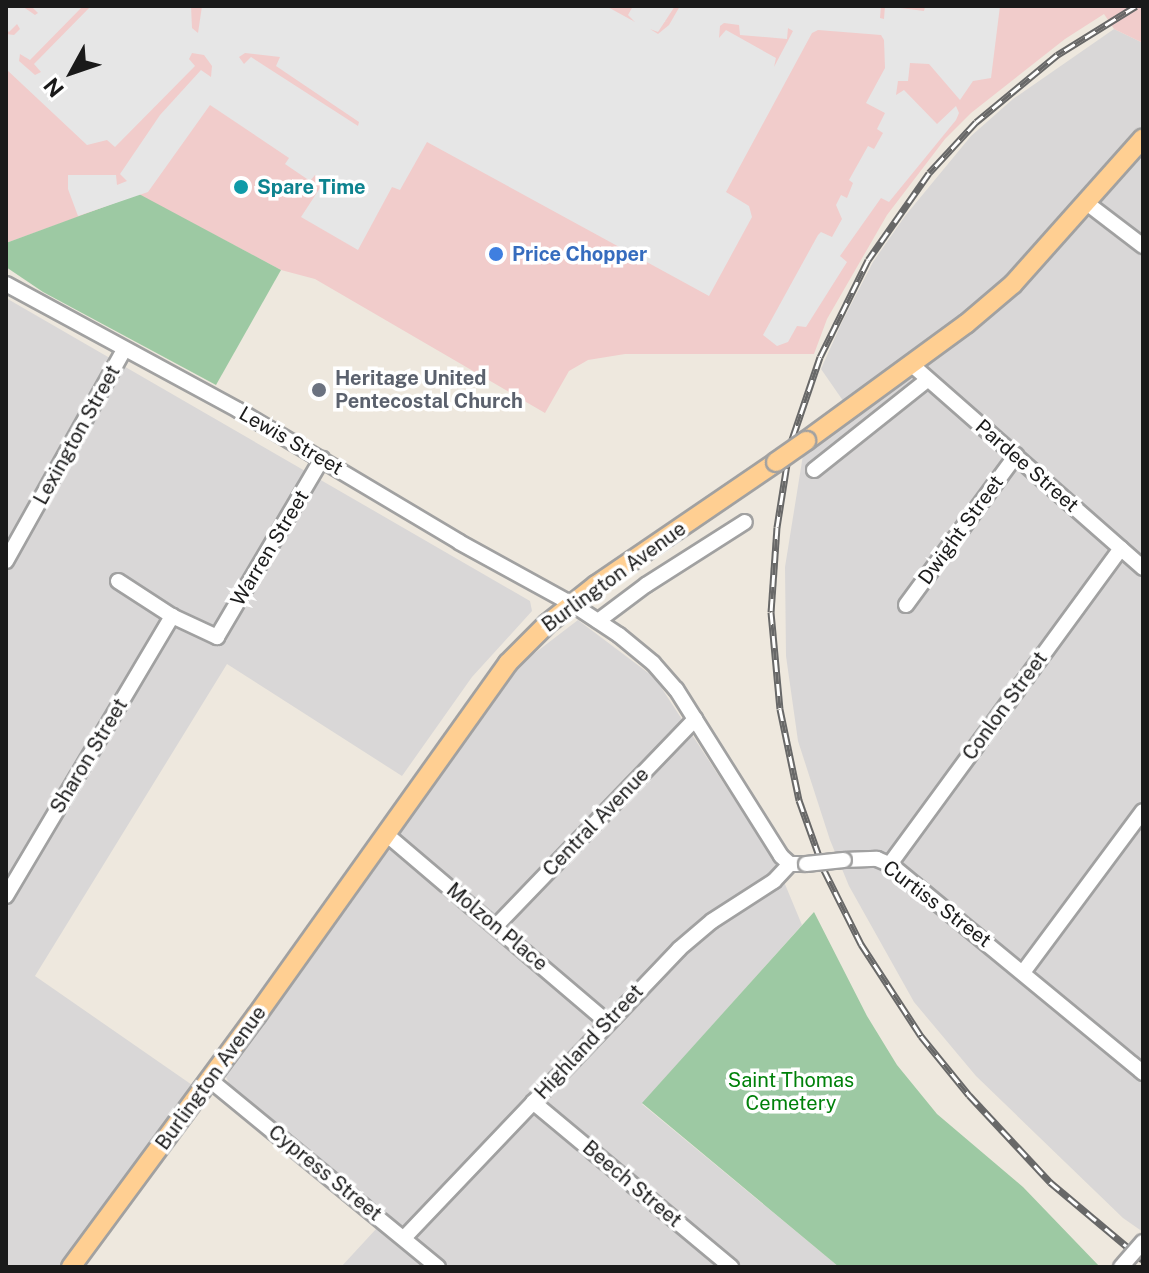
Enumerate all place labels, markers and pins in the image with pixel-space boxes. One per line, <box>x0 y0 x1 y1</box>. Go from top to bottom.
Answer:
place label: Spare Time <box>257 175 366 199</box>
marker: Spare Time <box>232 178 250 196</box>
place label: Price Chopper <box>512 242 647 266</box>
marker: Price Chopper <box>487 245 505 263</box>
place label: Heritage United Pentecostal Church <box>335 366 523 413</box>
marker: Heritage United Pentecostal Church <box>310 381 328 399</box>

